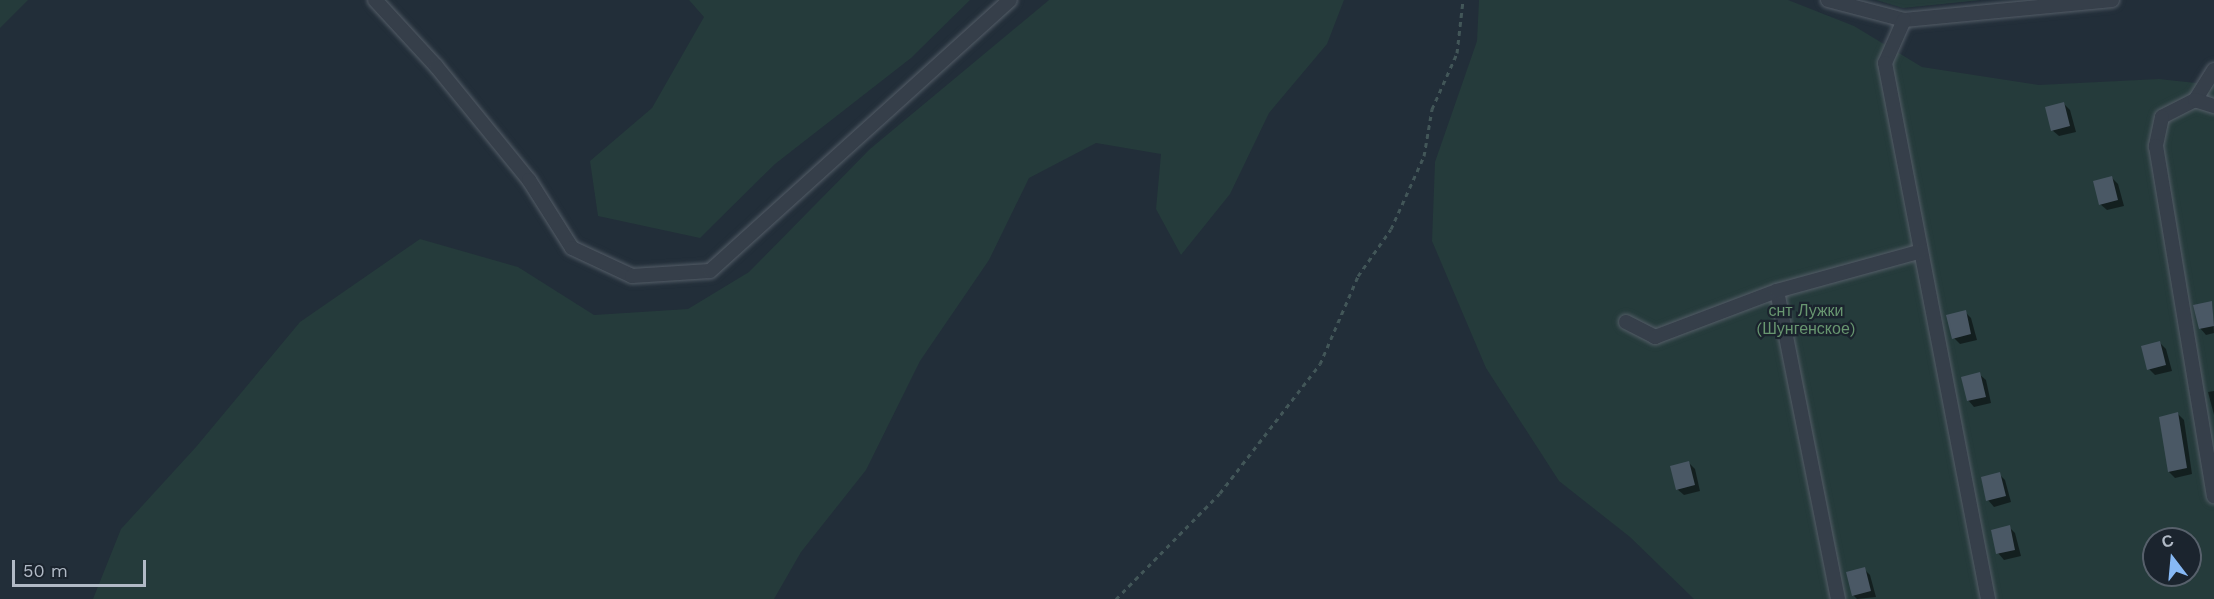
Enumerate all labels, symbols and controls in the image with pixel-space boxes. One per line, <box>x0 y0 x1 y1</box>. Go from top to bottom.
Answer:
park label: снт Лужки (Шунгенское) <box>1757 301 1855 339</box>
north arrow <box>2142 527 2202 587</box>
text: С <box>2159 530 2176 552</box>
scale bar <box>15 548 148 586</box>
text: 50 m <box>23 560 68 581</box>

